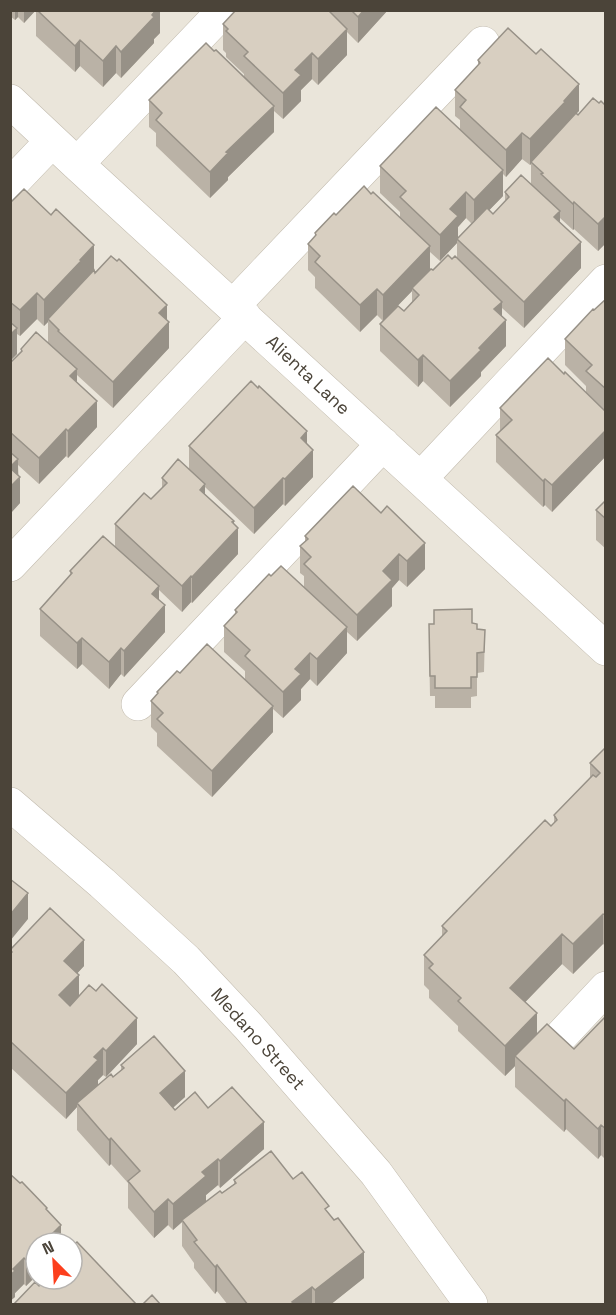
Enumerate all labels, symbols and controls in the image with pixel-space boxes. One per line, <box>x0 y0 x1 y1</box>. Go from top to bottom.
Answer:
street label: Alienta Lane <box>261 330 355 419</box>
street label: Medano Street <box>206 983 310 1095</box>
north arrow <box>24 1231 84 1291</box>
text: N <box>39 1236 57 1260</box>

